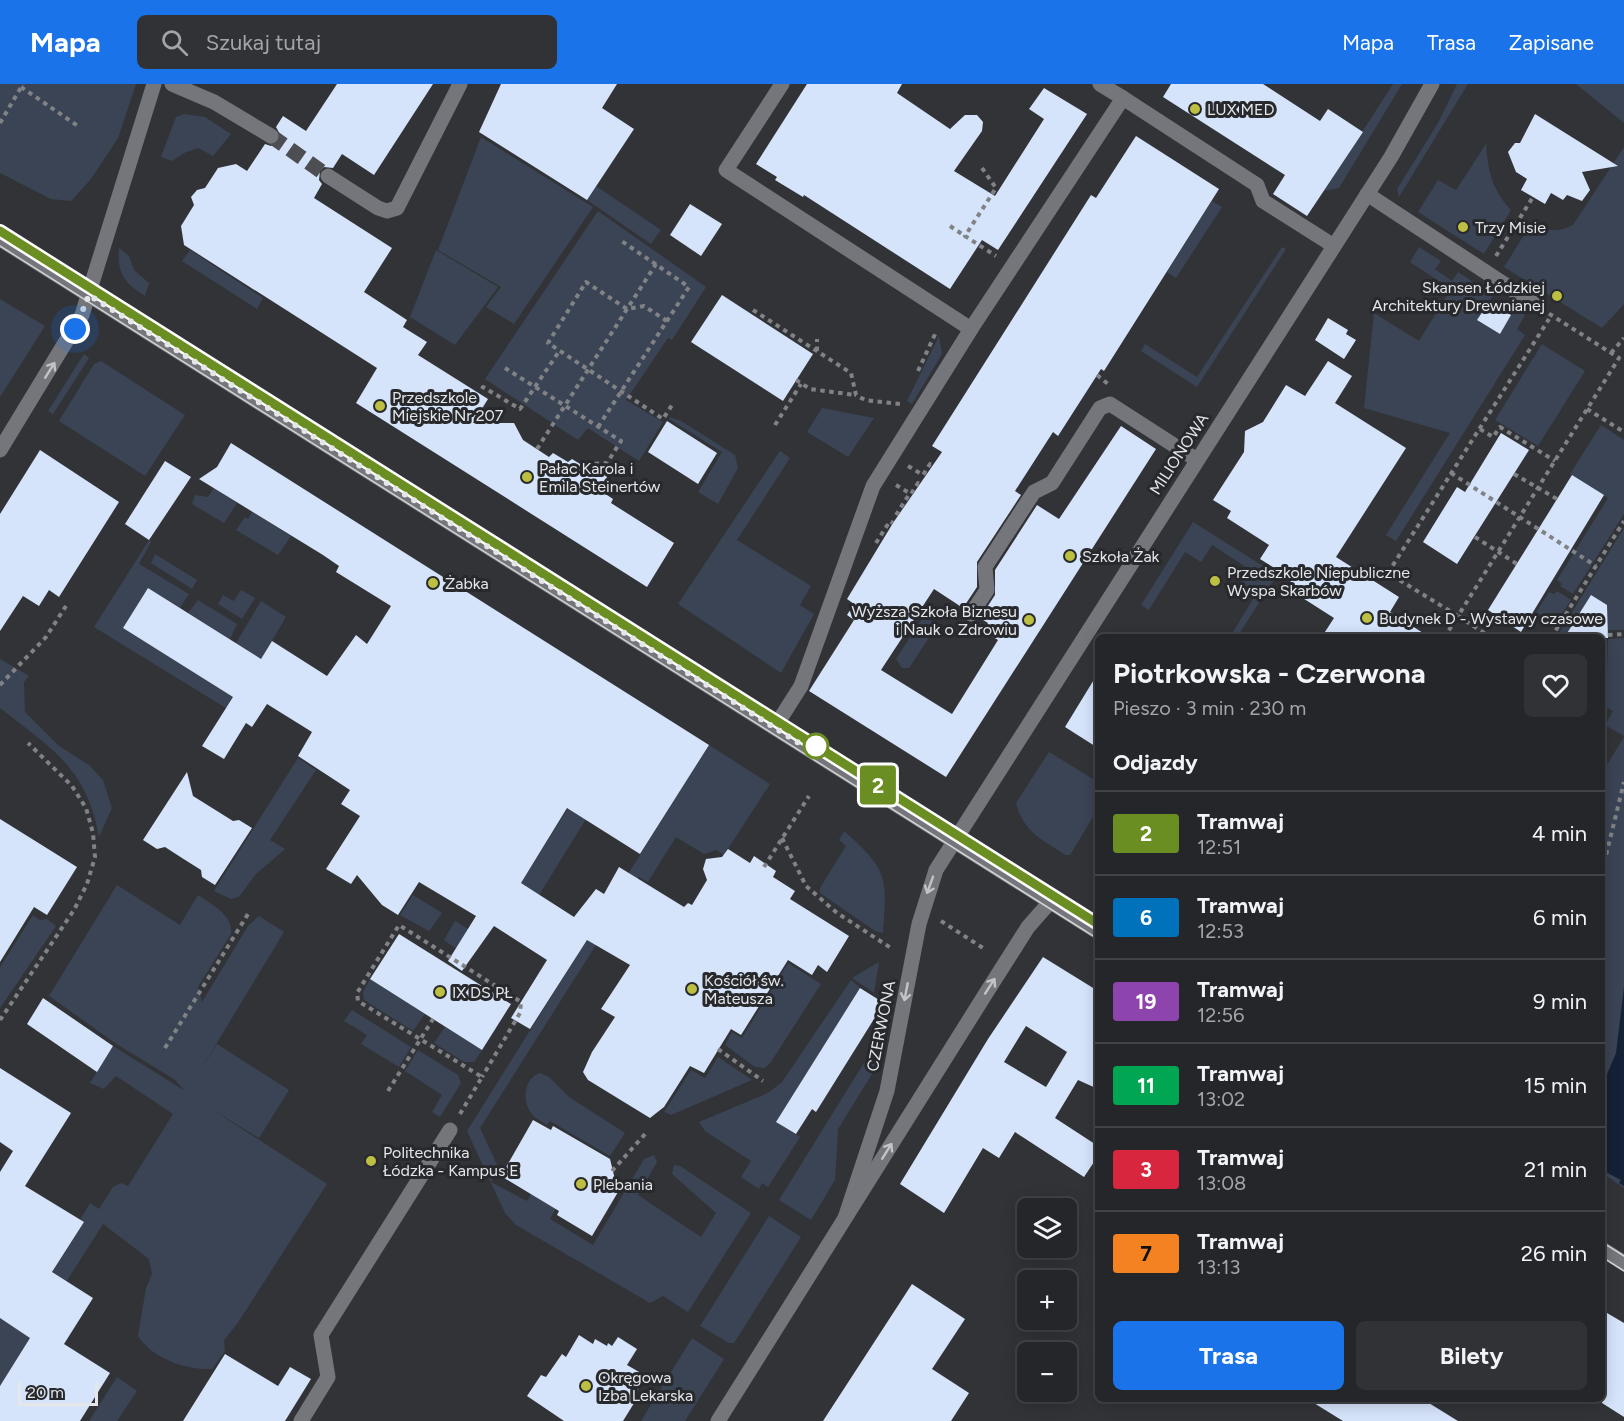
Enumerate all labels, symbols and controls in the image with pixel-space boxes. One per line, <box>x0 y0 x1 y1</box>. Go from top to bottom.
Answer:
search box <box>137 15 557 69</box>
text: Mapa <box>30 25 101 59</box>
icon: search <box>158 26 191 59</box>
text: Szukaj tutaj <box>206 29 321 56</box>
text: Mapa <box>1342 30 1394 55</box>
text: Trasa <box>1427 30 1476 55</box>
text: Zapisane <box>1509 30 1594 55</box>
place label: LUX MED <box>1207 100 1274 119</box>
marker: LUX MED <box>1188 102 1202 116</box>
place label: Trzy Misie <box>1475 218 1546 237</box>
marker: Trzy Misie <box>1456 220 1470 234</box>
place label: Skansen Łódzkiej Architektury Drewnianej <box>1372 278 1545 315</box>
marker: Skansen Łódzkiej Architektury Drewnianej <box>1550 289 1564 303</box>
your location <box>60 314 90 344</box>
one-way arrow <box>44 362 56 379</box>
place label: Przedszkole Miejskie Nr 207 <box>392 388 504 425</box>
marker: Przedszkole Miejskie Nr 207 <box>373 399 387 413</box>
street label: MILIONOWA <box>1146 410 1212 498</box>
place label: Pałac Karola i Emila Steinertów <box>539 459 661 496</box>
marker: Pałac Karola i Emila Steinertów <box>520 470 534 484</box>
place label: Szkoła Żak <box>1082 547 1160 566</box>
marker: Szkoła Żak <box>1063 549 1077 563</box>
place label: Przedszkole Niepubliczne Wyspa Skarbów <box>1227 563 1410 600</box>
place label: Żabka <box>445 574 489 593</box>
marker: Przedszkole Niepubliczne Wyspa Skarbów <box>1208 574 1222 588</box>
marker: Żabka <box>426 576 440 590</box>
place label: Wyższa Szkoła Biznesu i Nauk o Zdrowiu <box>851 602 1017 639</box>
place label: Budynek D - Wystawy czasowe <box>1379 609 1603 628</box>
marker: Budynek D - Wystawy czasowe <box>1360 611 1374 625</box>
marker: Wyższa Szkoła Biznesu i Nauk o Zdrowiu <box>1022 613 1036 627</box>
button: heart <box>1524 654 1587 717</box>
text: Piotrkowska - Czerwona <box>1113 656 1426 690</box>
text: Pieszo · 3 min · 230 m <box>1113 696 1306 720</box>
unlabelled marker <box>803 733 829 759</box>
text: Odjazdy <box>1113 749 1198 776</box>
line badge: 2 <box>858 766 898 804</box>
text: 2 <box>872 773 884 798</box>
text: Tramwaj <box>1197 808 1284 835</box>
text: 4 min <box>1532 820 1587 847</box>
text: 2 <box>1140 821 1152 846</box>
text: 12:51 <box>1197 835 1241 859</box>
one-way arrow <box>923 876 934 894</box>
text: Tramwaj <box>1197 892 1284 919</box>
text: 6 min <box>1533 904 1587 931</box>
text: 6 <box>1140 905 1152 930</box>
text: 12:53 <box>1197 919 1244 943</box>
place label: Kościół św. Mateusza <box>704 971 784 1008</box>
text: Tramwaj <box>1197 976 1284 1003</box>
one-way arrow <box>985 978 997 995</box>
street label: CZERWONA <box>863 979 899 1073</box>
marker: Kościół św. Mateusza <box>685 982 699 996</box>
one-way arrow <box>900 982 911 1002</box>
place label: IX DS PŁ <box>452 983 513 1002</box>
marker: IX DS PŁ <box>433 985 447 999</box>
text: 9 min <box>1533 988 1587 1015</box>
text: 19 <box>1135 989 1157 1014</box>
text: 12:56 <box>1197 1003 1244 1027</box>
text: Tramwaj <box>1197 1060 1284 1087</box>
text: 15 min <box>1524 1072 1587 1099</box>
text: 11 <box>1137 1073 1155 1098</box>
text: 13:02 <box>1197 1087 1245 1111</box>
place label: Politechnika Łódzka - Kampus E <box>383 1143 519 1180</box>
one-way arrow <box>881 1143 893 1160</box>
text: Tramwaj <box>1197 1144 1284 1171</box>
marker: Politechnika Łódzka - Kampus E <box>364 1154 378 1168</box>
text: 21 min <box>1524 1156 1587 1183</box>
text: 3 <box>1140 1157 1152 1182</box>
text: 13:08 <box>1197 1171 1246 1195</box>
place label: Plebania <box>593 1175 653 1194</box>
marker: Plebania <box>574 1177 588 1191</box>
map controls <box>1017 1198 1077 1402</box>
button: layers <box>1017 1198 1077 1258</box>
text: Tramwaj <box>1197 1228 1284 1255</box>
text: 26 min <box>1521 1240 1587 1267</box>
text: 7 <box>1140 1241 1152 1266</box>
text: 13:13 <box>1197 1255 1240 1279</box>
button: + <box>1017 1270 1077 1330</box>
button: Trasa <box>1113 1321 1344 1390</box>
button: Bilety <box>1356 1321 1587 1390</box>
button: − <box>1017 1342 1077 1402</box>
place label: Okręgowa Izba Lekarska <box>598 1368 693 1405</box>
scale bar <box>18 1379 98 1406</box>
marker: Okręgowa Izba Lekarska <box>579 1379 593 1393</box>
text: 20 m <box>27 1383 64 1402</box>

